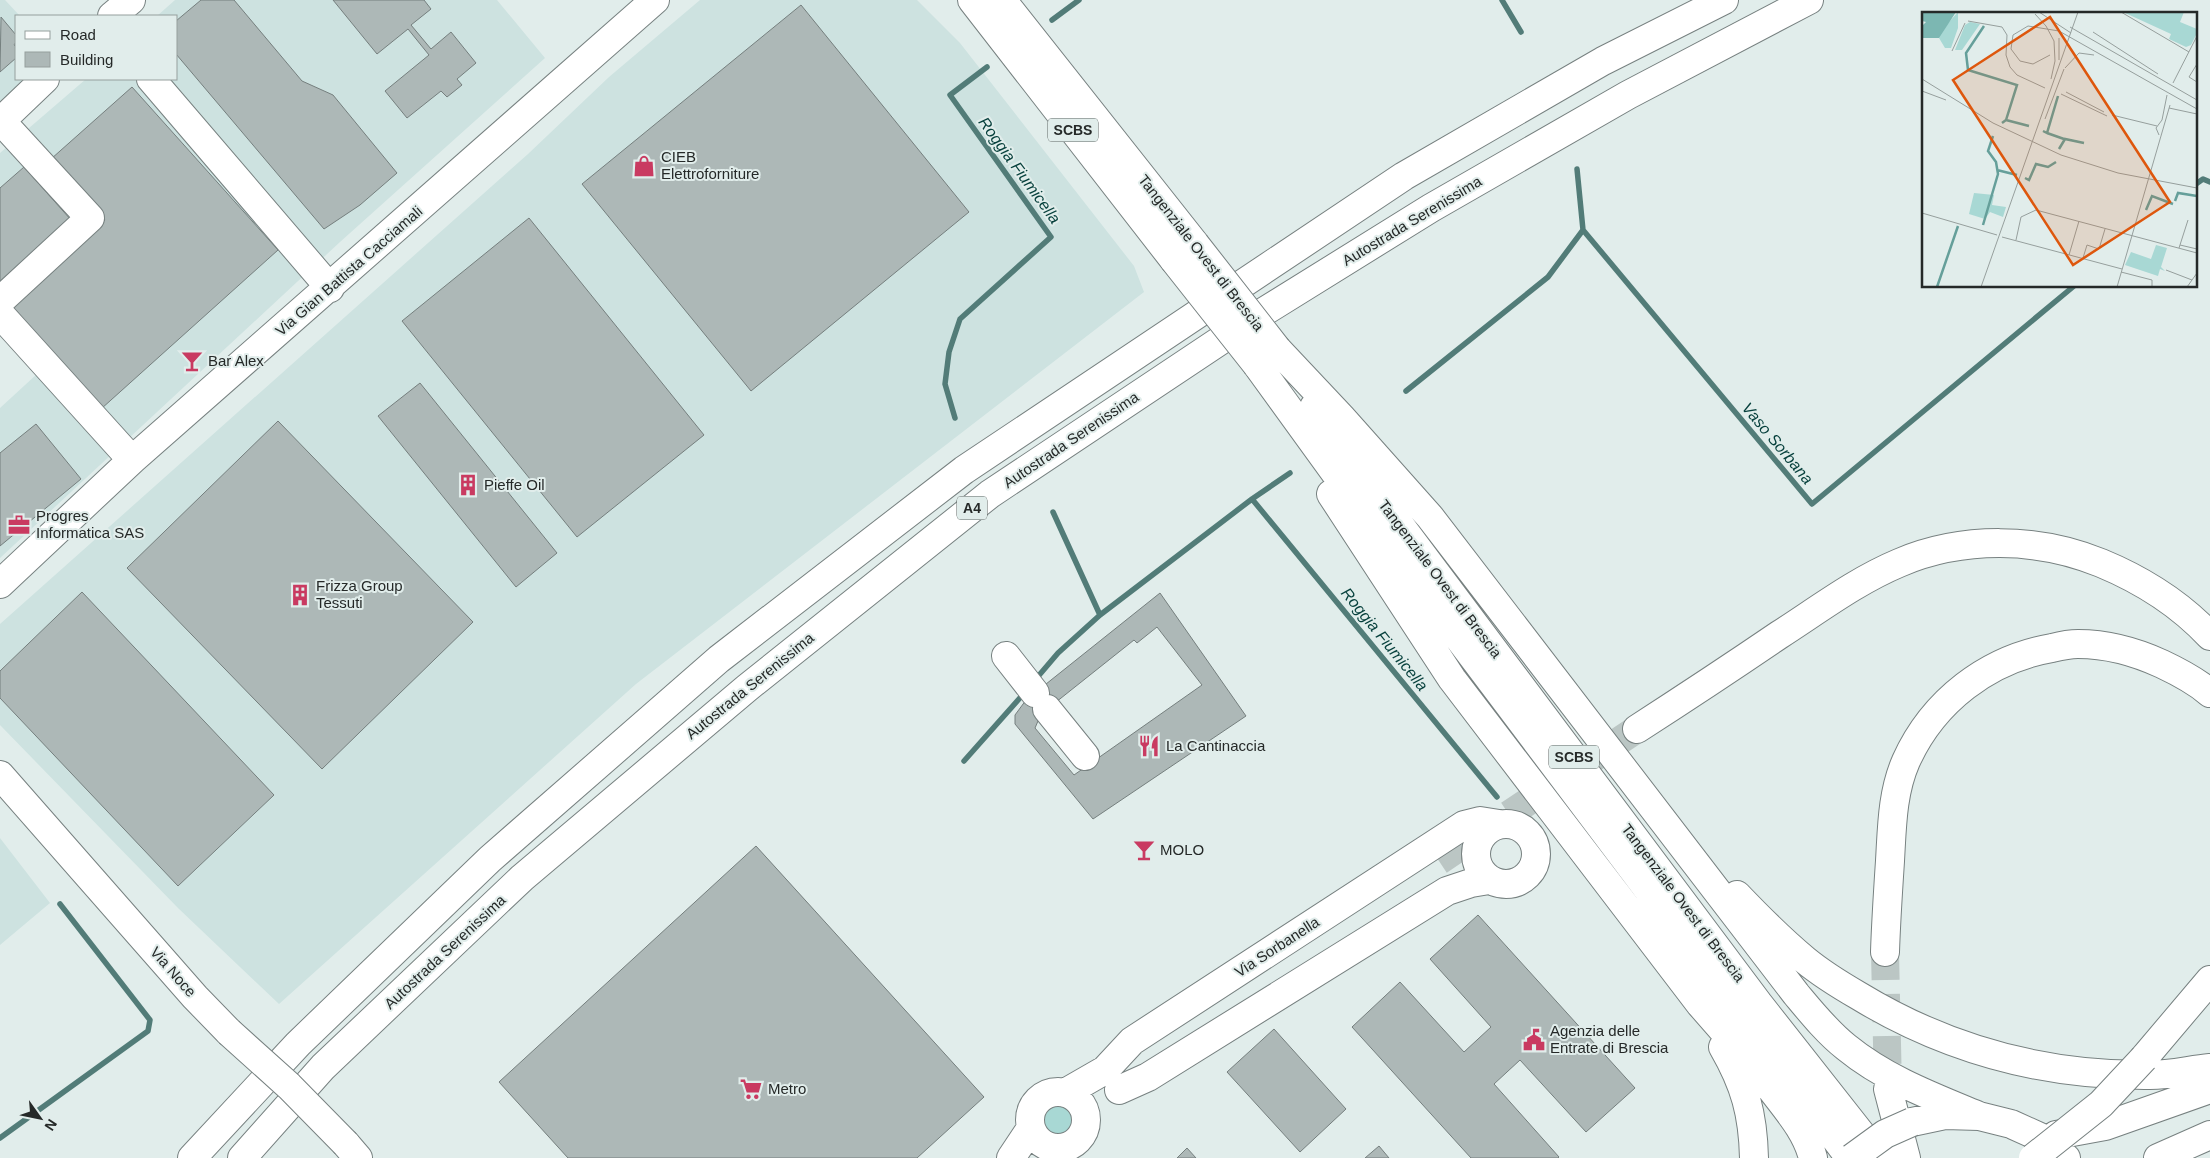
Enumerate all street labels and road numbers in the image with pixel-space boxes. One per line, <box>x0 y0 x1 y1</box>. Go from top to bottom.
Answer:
road number: SCBS <box>1048 118 1098 142</box>
street label: Tangenziale Ovest di Brescia <box>1135 171 1268 335</box>
street label: Autostrada Serenissima <box>1339 172 1485 269</box>
street label: Via Gian Battista Cacciamali <box>272 202 426 339</box>
street label: Autostrada Serenissima <box>1000 388 1142 491</box>
road number: A4 <box>957 496 987 520</box>
street label: Tangenziale Ovest di Brescia <box>1375 496 1506 662</box>
street label: Autostrada Serenissima <box>682 628 817 742</box>
road number: SCBS <box>1549 746 1599 769</box>
street label: Tangenziale Ovest di Brescia <box>1618 820 1749 986</box>
street label: Autostrada Serenissima <box>381 891 509 1012</box>
street label: Via Sorbanella <box>1231 913 1323 980</box>
street label: Via Noce <box>147 943 200 1000</box>

